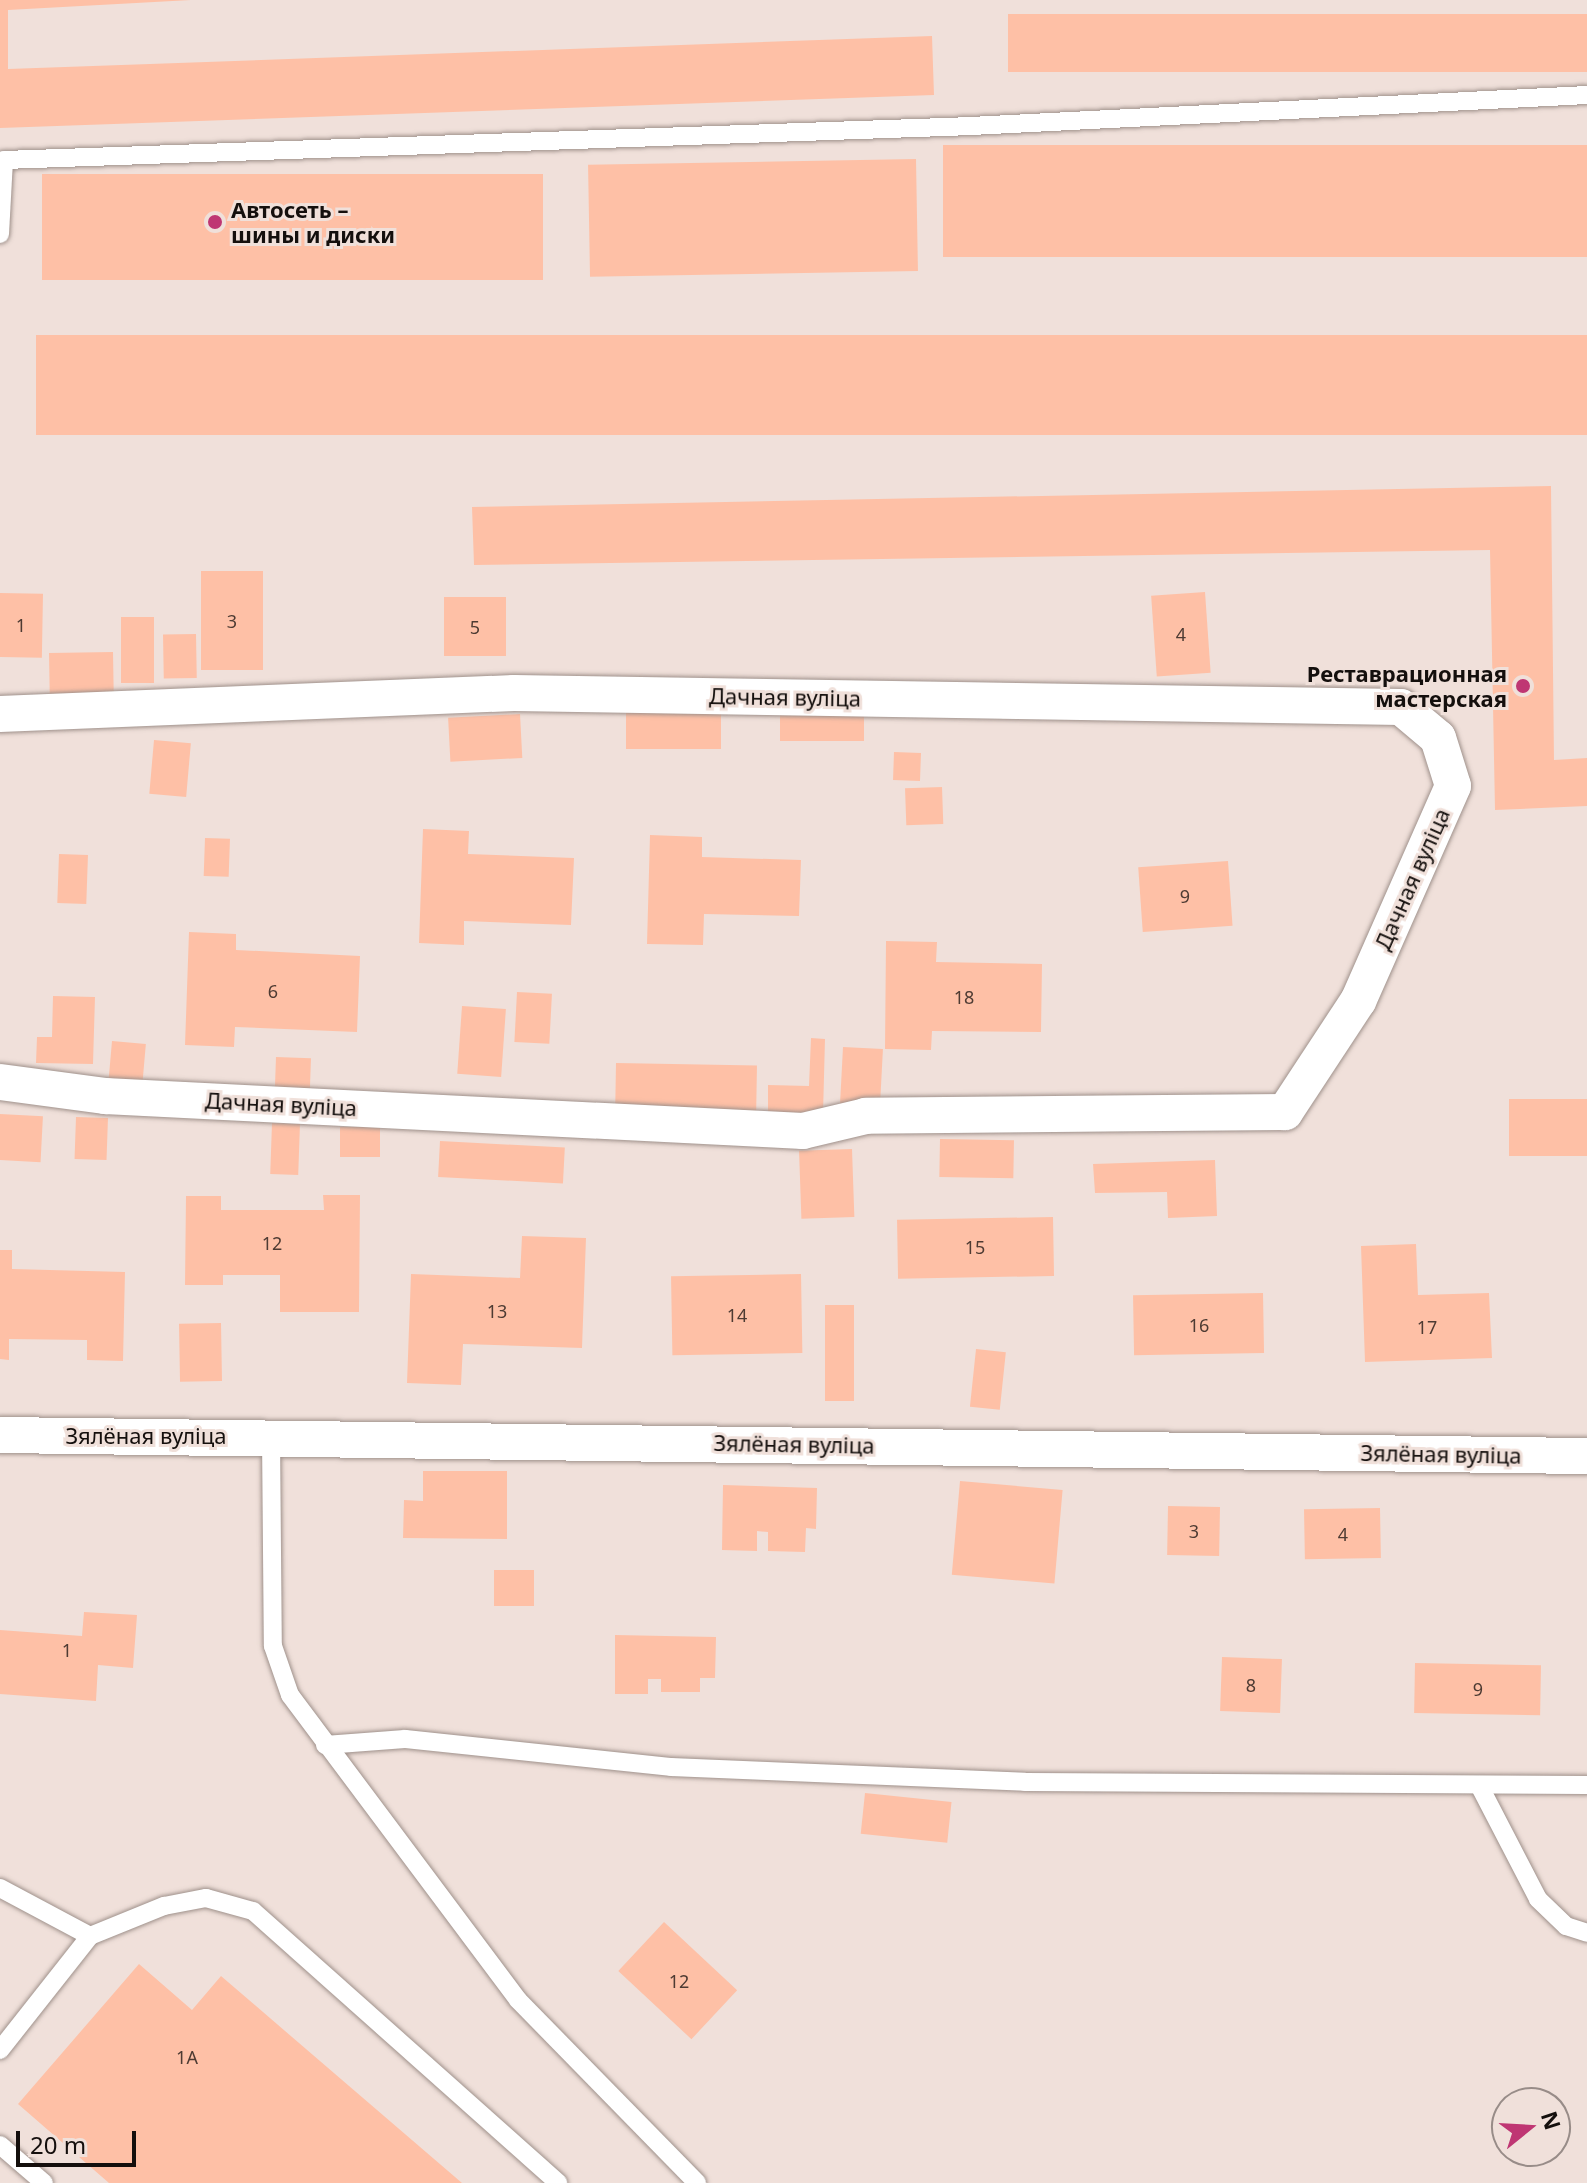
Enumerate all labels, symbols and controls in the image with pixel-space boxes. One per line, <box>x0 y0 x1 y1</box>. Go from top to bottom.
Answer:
place label: Автосеть – шины и диски <box>231 196 395 248</box>
marker: Автосеть – шины и диски <box>206 213 224 231</box>
house number: 3 <box>227 610 237 632</box>
house number: 1 <box>16 614 26 636</box>
house number: 5 <box>470 616 480 638</box>
house number: 4 <box>1176 623 1186 645</box>
place label: Реставрационная мастерская <box>1307 660 1507 712</box>
marker: Реставрационная мастерская <box>1514 677 1532 695</box>
street label: Дачная вуліца <box>709 682 861 712</box>
street label: Дачная вуліца <box>1369 804 1455 954</box>
house number: 9 <box>1180 885 1190 907</box>
house number: 6 <box>268 980 278 1002</box>
house number: 18 <box>954 986 974 1008</box>
street label: Дачная вуліца <box>204 1087 358 1121</box>
house number: 12 <box>262 1232 282 1254</box>
house number: 15 <box>965 1236 985 1258</box>
house number: 13 <box>487 1300 507 1322</box>
house number: 14 <box>727 1304 747 1326</box>
house number: 16 <box>1189 1314 1209 1336</box>
house number: 17 <box>1417 1316 1437 1338</box>
street label: Зялёная вуліца <box>66 1423 226 1449</box>
street label: Зялёная вуліца <box>713 1429 875 1459</box>
street label: Зялёная вуліца <box>1360 1439 1522 1469</box>
house number: 3 <box>1189 1520 1199 1542</box>
house number: 4 <box>1338 1523 1348 1545</box>
house number: 1 <box>62 1639 72 1661</box>
house number: 8 <box>1246 1674 1256 1696</box>
house number: 9 <box>1473 1678 1483 1700</box>
house number: 12 <box>669 1970 689 1992</box>
house number: 1А <box>176 2046 198 2068</box>
north arrow <box>1491 2087 1571 2167</box>
text: N <box>1535 2107 1569 2133</box>
scale bar <box>20 2115 140 2165</box>
text: 20 m <box>30 2128 86 2161</box>

